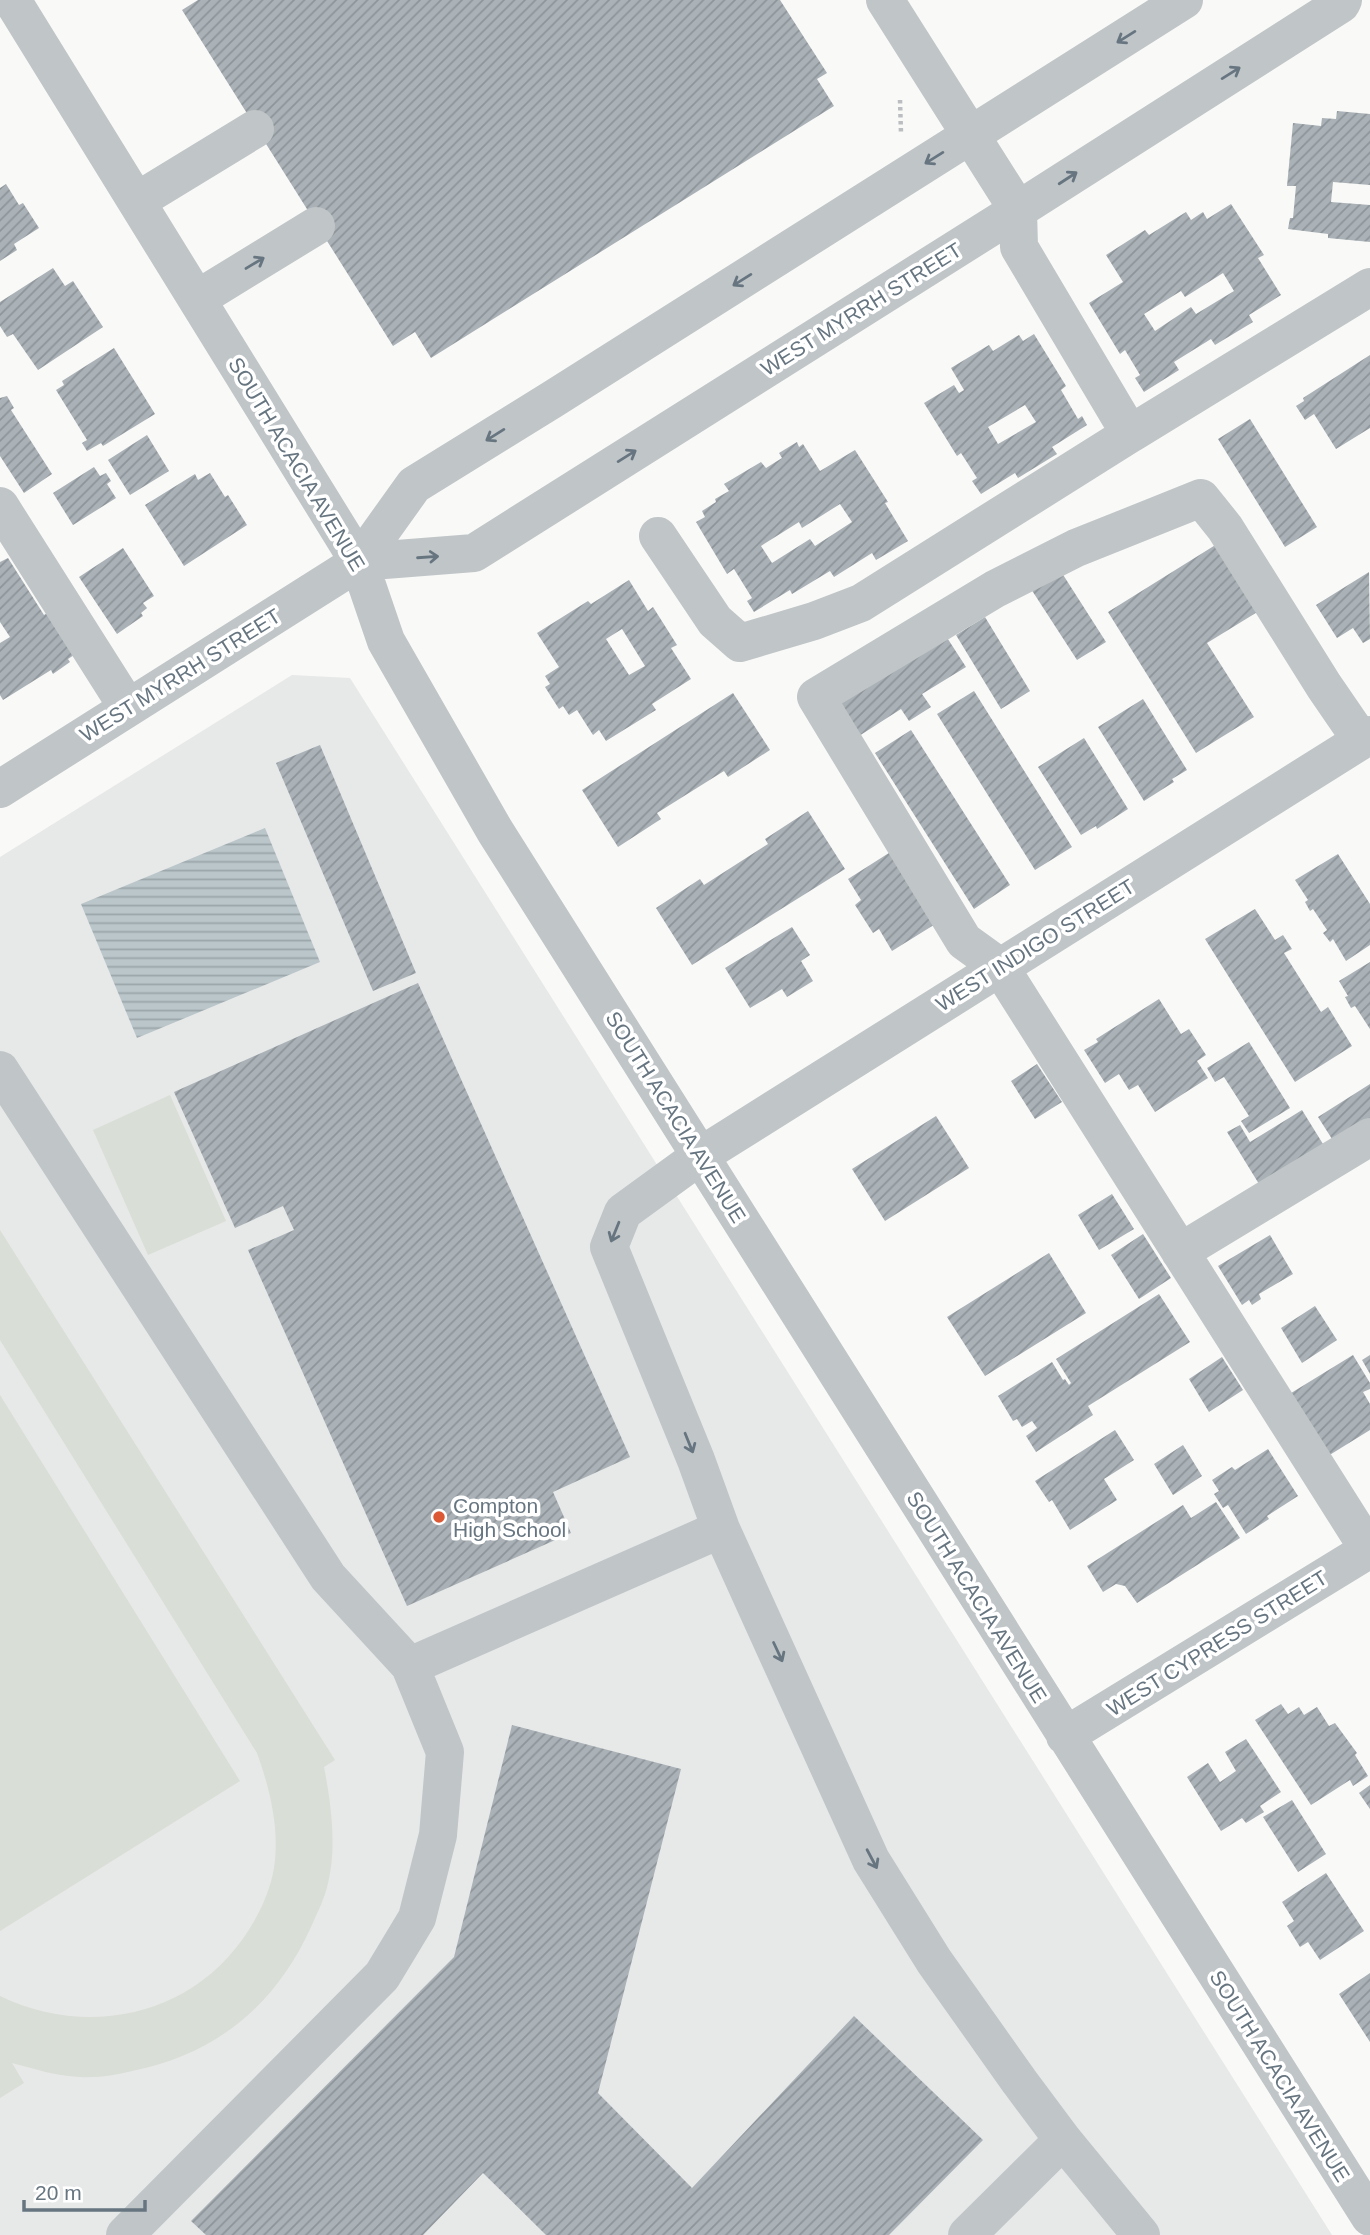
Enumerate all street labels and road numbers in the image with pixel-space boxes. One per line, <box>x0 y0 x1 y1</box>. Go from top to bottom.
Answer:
street label: WEST MYRRH STREET <box>757 238 966 380</box>
street label: SOUTH ACACIA AVENUE <box>224 353 370 575</box>
street label: WEST MYRRH STREET <box>76 604 285 746</box>
street label: WEST INDIGO STREET <box>932 874 1139 1016</box>
street label: SOUTH ACACIA AVENUE <box>601 1007 751 1227</box>
street label: SOUTH ACACIA AVENUE <box>902 1487 1052 1707</box>
street label: WEST CYPRESS STREET <box>1103 1566 1331 1720</box>
street label: SOUTH ACACIA AVENUE <box>1205 1966 1355 2186</box>

